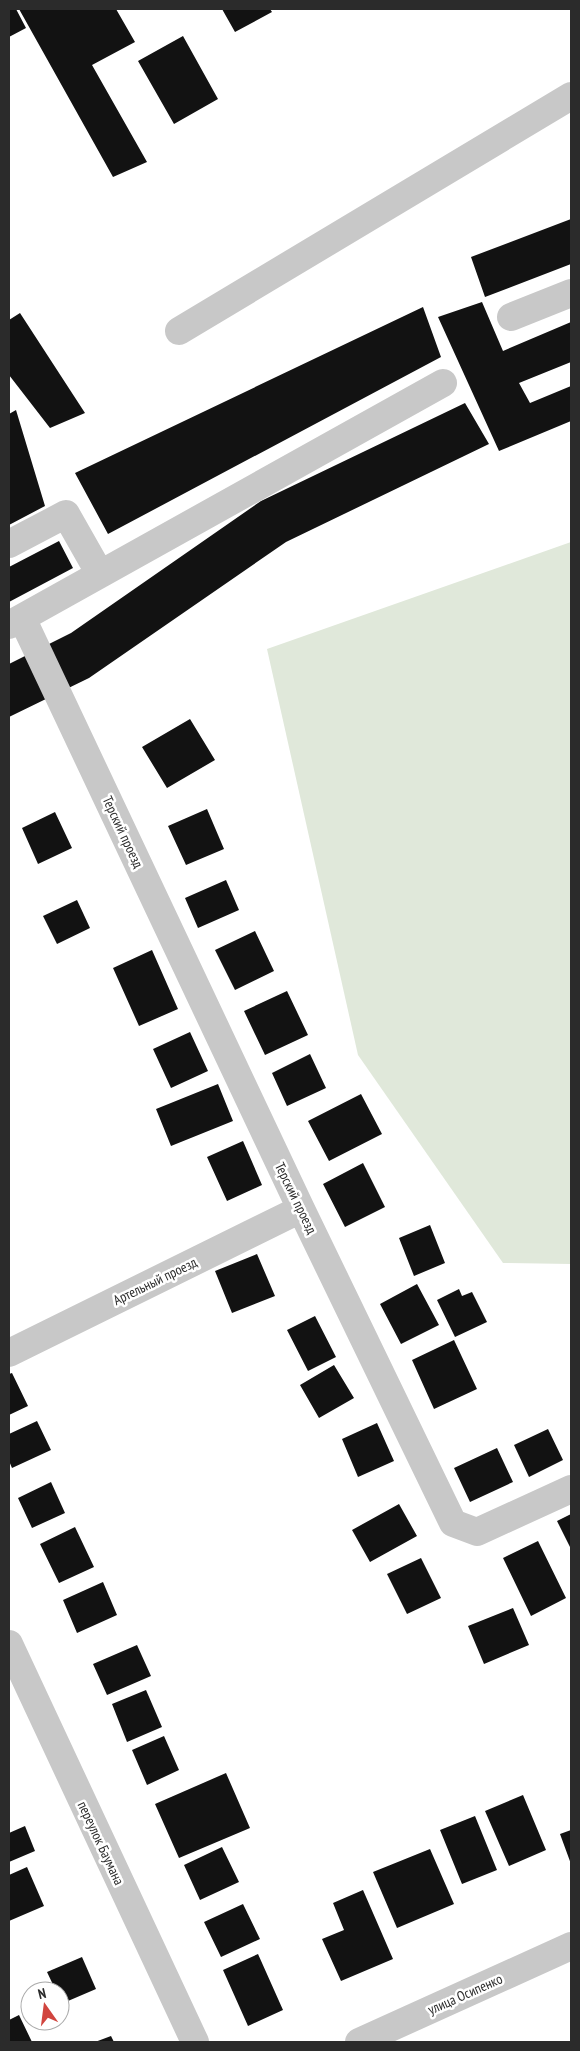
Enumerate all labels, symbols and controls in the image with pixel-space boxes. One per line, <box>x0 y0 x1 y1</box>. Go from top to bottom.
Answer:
street label: Терский проезд <box>98 793 148 871</box>
street label: Терский проезд <box>271 1159 321 1237</box>
street label: Артельный проезд <box>110 1253 200 1309</box>
street label: переулок Баумана <box>74 1798 128 1888</box>
street label: улица Осипенко <box>425 1970 505 2018</box>
north arrow <box>20 1981 70 2031</box>
text: N <box>36 1984 48 2003</box>

